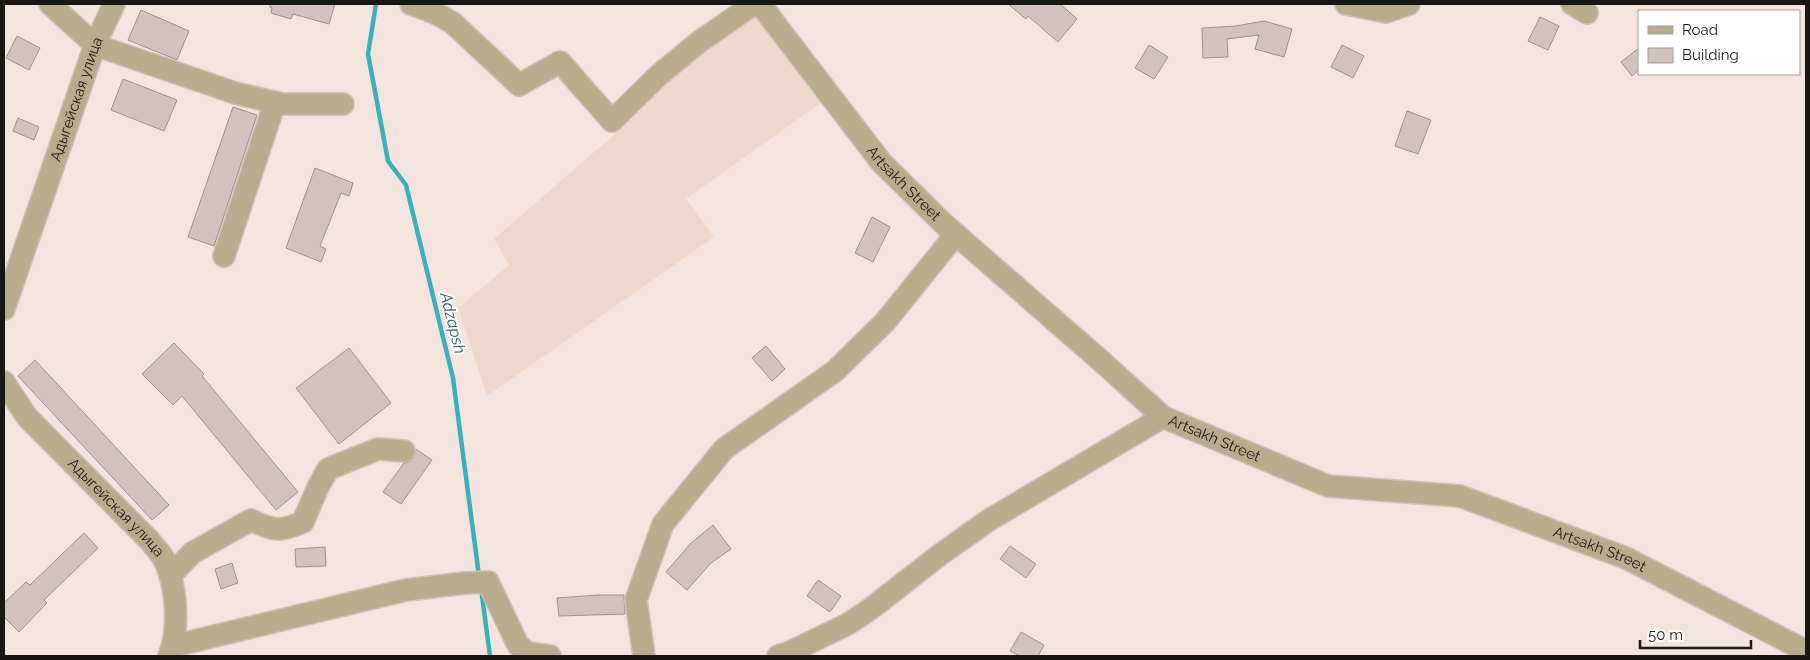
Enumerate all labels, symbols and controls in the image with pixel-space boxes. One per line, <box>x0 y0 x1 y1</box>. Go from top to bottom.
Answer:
legend <box>1638 10 1800 75</box>
text: Road <box>1682 21 1718 39</box>
street label: Адыгейская улица <box>47 34 107 164</box>
text: Building <box>1682 46 1739 64</box>
street label: Artsakh Street <box>863 142 944 225</box>
water label: Adzapsh <box>436 289 470 356</box>
street label: Artsakh Street <box>1166 411 1263 466</box>
street label: Адыгейская улица <box>64 455 168 560</box>
street label: Artsakh Street <box>1551 523 1649 576</box>
scale bar <box>1640 618 1751 650</box>
text: 50 m <box>1648 626 1683 644</box>

